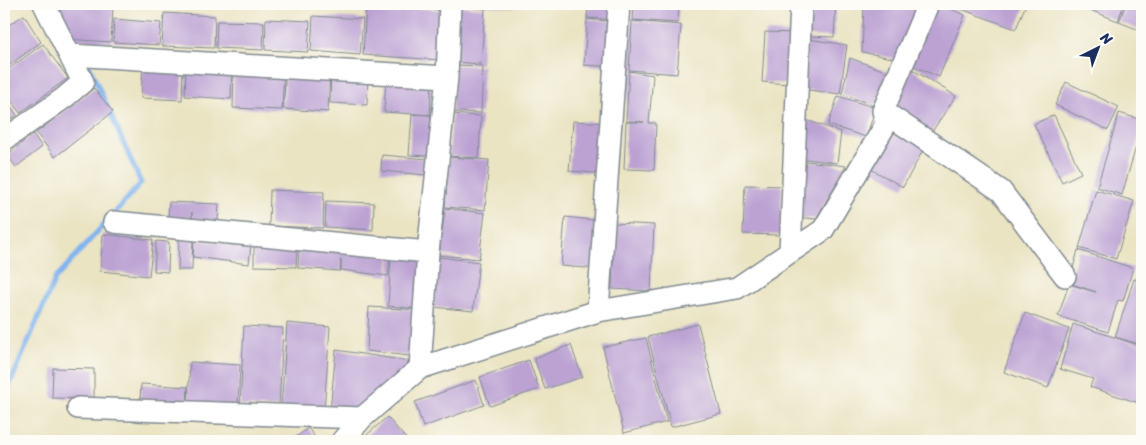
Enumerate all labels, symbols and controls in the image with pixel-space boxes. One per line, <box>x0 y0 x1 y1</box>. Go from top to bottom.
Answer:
north arrow <box>1074 22 1124 72</box>
text: N <box>1094 26 1119 51</box>

